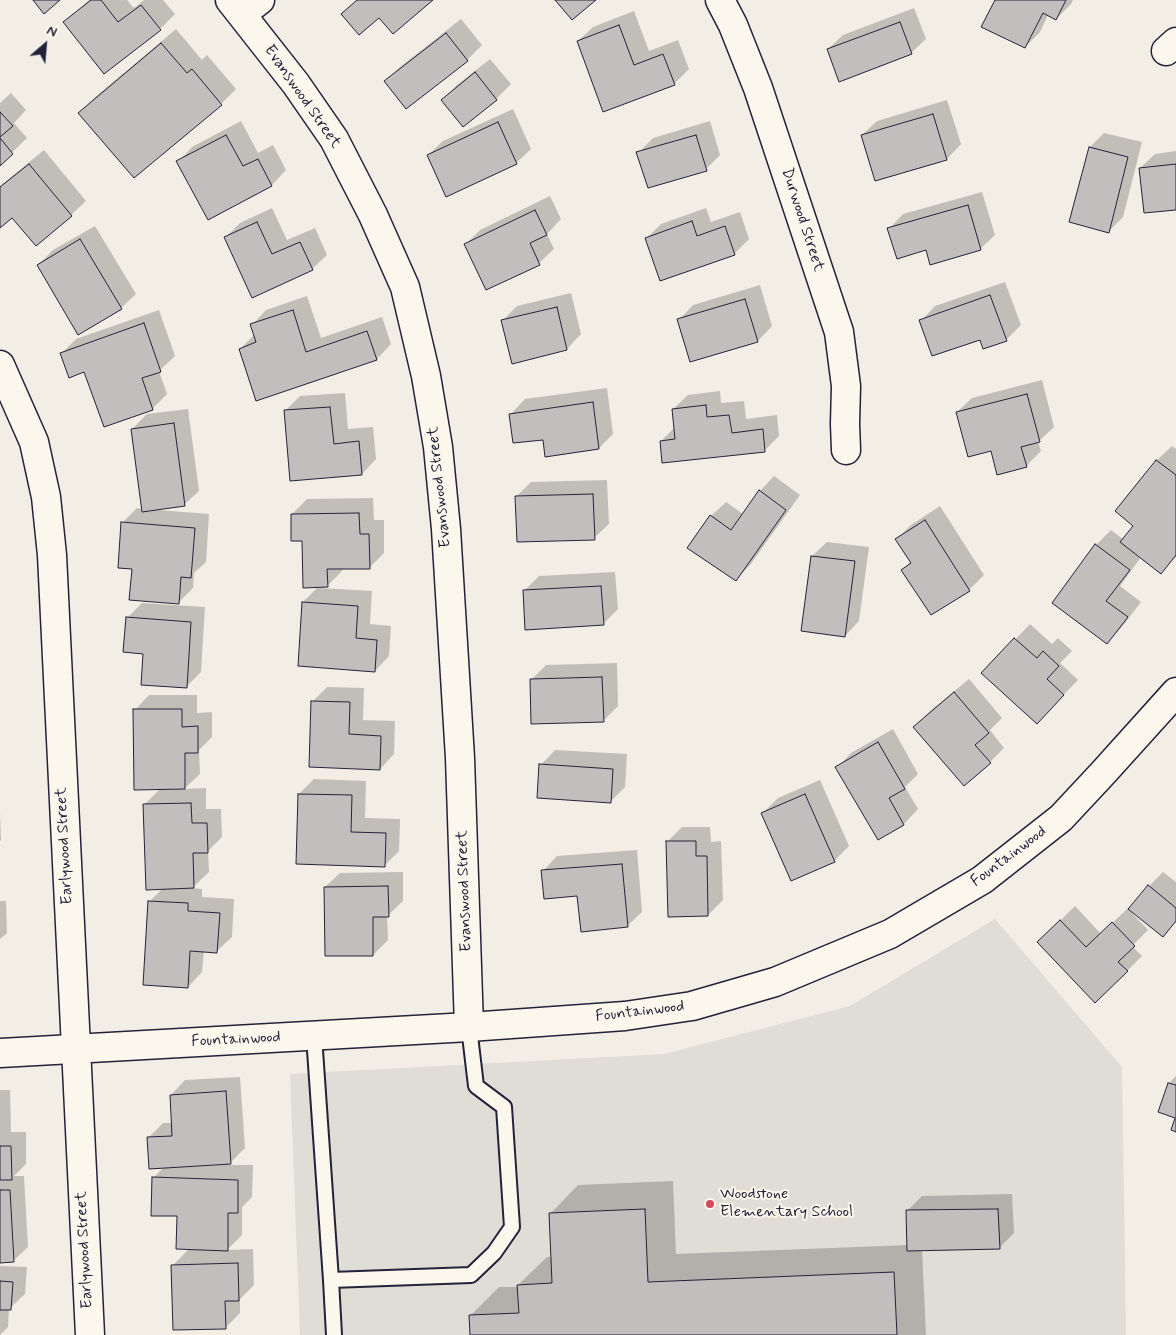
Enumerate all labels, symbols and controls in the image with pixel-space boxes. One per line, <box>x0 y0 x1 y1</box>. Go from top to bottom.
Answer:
north arrow <box>20 20 70 70</box>
text: N <box>44 21 60 42</box>
street label: Evanswood Street <box>259 42 345 152</box>
street label: Durwood Street <box>776 166 828 274</box>
street label: Evanswood Street <box>424 426 456 548</box>
street label: Earlywood Street <box>52 787 78 905</box>
street label: Fountainwood <box>967 822 1051 892</box>
street label: Evanswood Street <box>453 830 477 952</box>
street label: Fountainwood <box>594 997 686 1027</box>
street label: Fountainwood <box>191 1028 281 1052</box>
place label: Woodstone Elementary School <box>720 1185 853 1223</box>
street label: Earlywood Street <box>72 1191 98 1309</box>
marker: Woodstone Elementary School <box>704 1198 716 1210</box>

